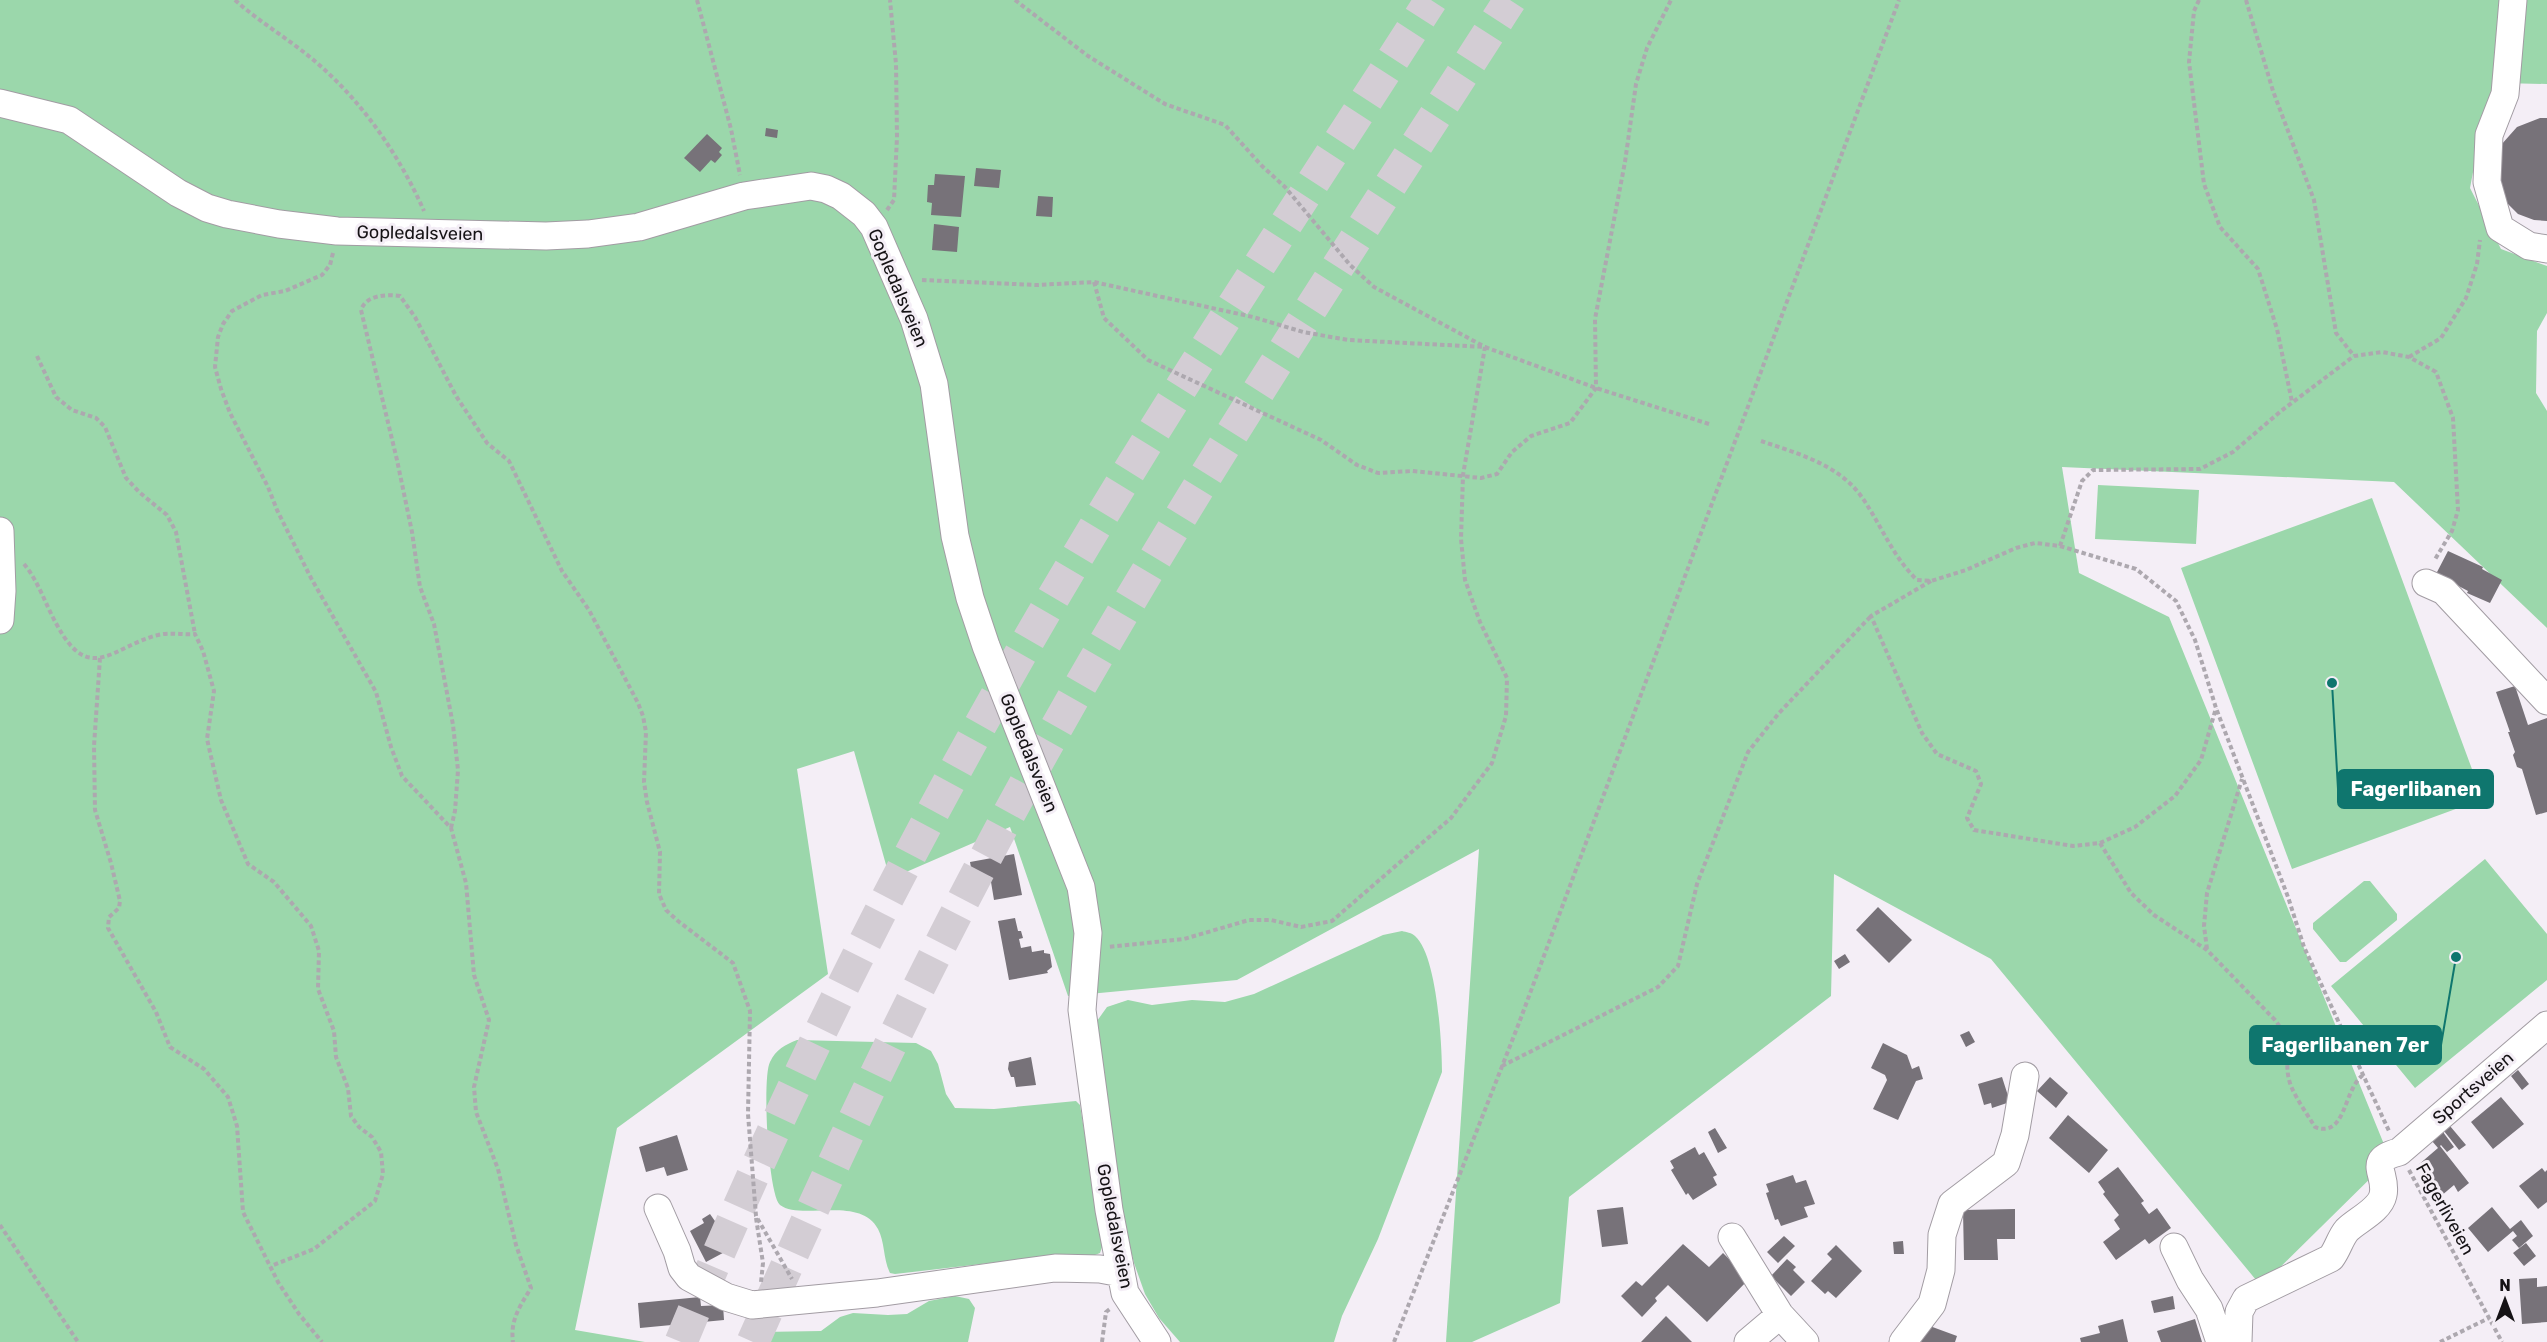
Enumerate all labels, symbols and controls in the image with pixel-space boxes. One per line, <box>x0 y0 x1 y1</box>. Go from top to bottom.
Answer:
street label: Gopledalsveien <box>356 221 484 245</box>
street label: Gopledalsveien <box>863 225 933 351</box>
street label: Gopledalsveien <box>995 690 1063 816</box>
callout: Fagerlibanen <box>2338 770 2493 808</box>
text: Fagerlibanen <box>2351 777 2481 801</box>
callout: Fagerlibanen 7er <box>2250 1026 2441 1064</box>
text: Fagerlibanen 7er <box>2261 1033 2429 1057</box>
street label: Sportsveien <box>2428 1047 2518 1129</box>
street label: Fagerliveien <box>2411 1159 2479 1259</box>
street label: Gopledalsveien <box>1092 1162 1138 1290</box>
north arrow <box>2475 1270 2535 1330</box>
text: N <box>2499 1276 2511 1295</box>

